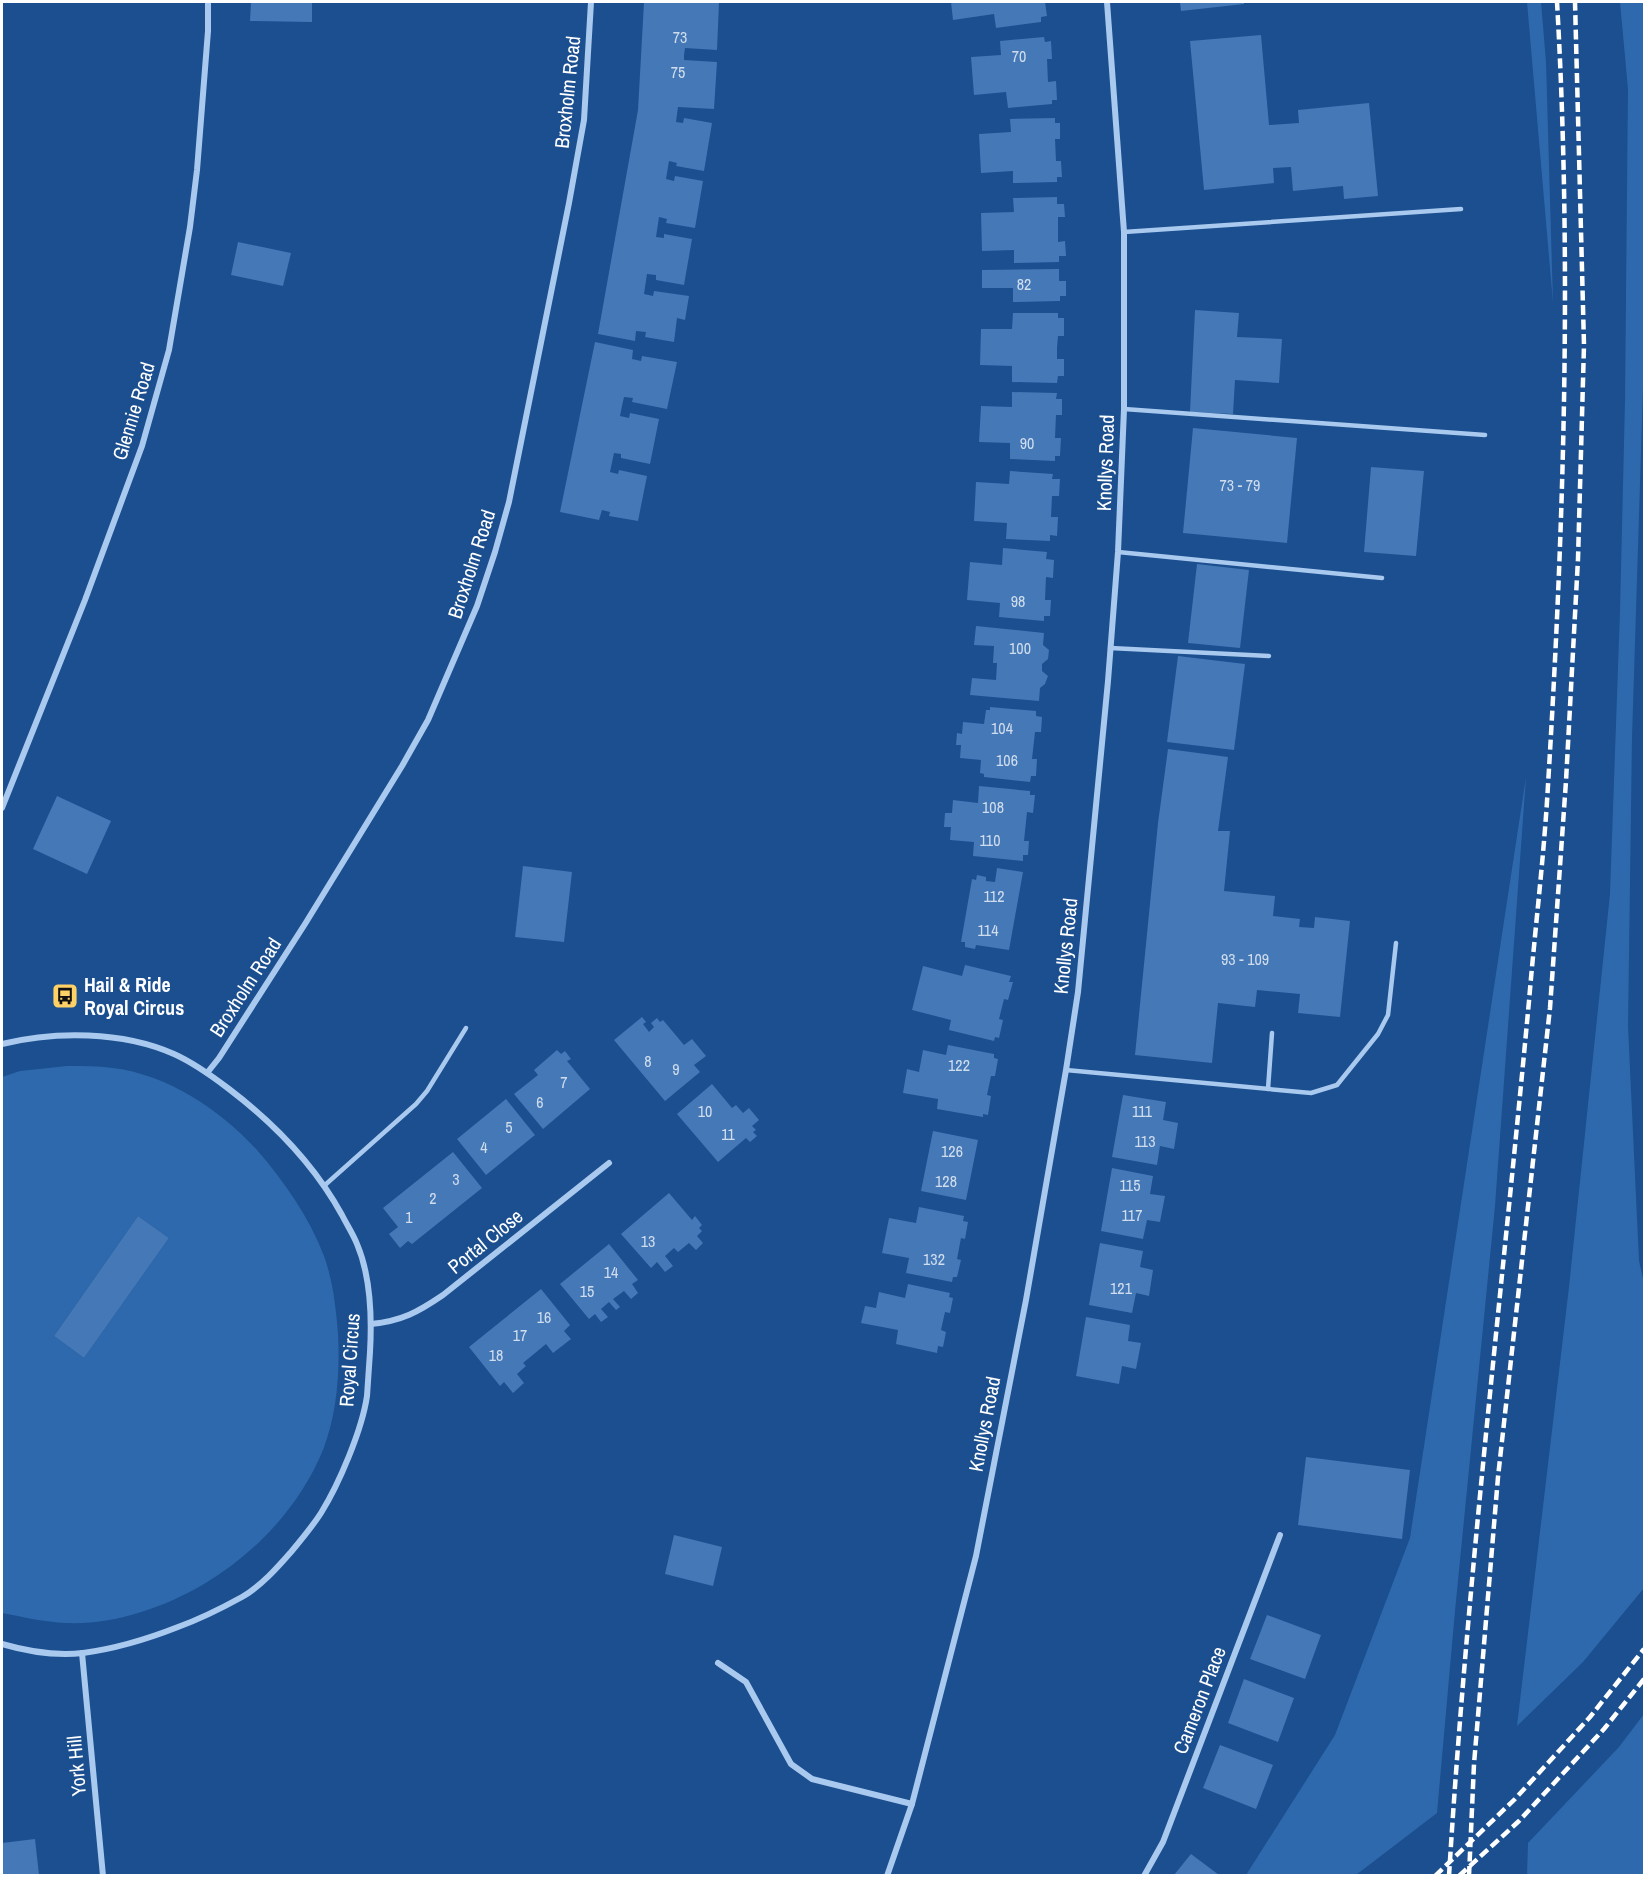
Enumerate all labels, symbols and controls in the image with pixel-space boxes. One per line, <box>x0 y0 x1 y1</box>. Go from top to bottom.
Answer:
house number: 73 <box>673 26 687 48</box>
street label: Broxholm Road <box>548 34 586 150</box>
house number: 70 <box>1012 45 1026 67</box>
house number: 75 <box>671 61 685 83</box>
house number: 82 <box>1017 273 1031 295</box>
street label: Glennie Road <box>105 359 161 463</box>
street label: Knollys Road <box>1090 414 1120 512</box>
house number: 90 <box>1020 432 1034 454</box>
house number: 73 - 79 <box>1220 474 1260 496</box>
street label: Broxholm Road <box>441 506 501 622</box>
house number: 98 <box>1011 590 1025 612</box>
house number: 100 <box>1009 637 1031 659</box>
house number: 104 <box>991 717 1013 739</box>
house number: 106 <box>996 749 1018 771</box>
house number: 108 <box>982 796 1004 818</box>
house number: 110 <box>980 829 1000 851</box>
house number: 112 <box>984 885 1004 907</box>
street label: Knollys Road <box>1047 897 1083 995</box>
house number: 114 <box>978 919 998 941</box>
street label: Broxholm Road <box>203 932 287 1042</box>
house number: 93 - 109 <box>1221 948 1269 970</box>
place label: Hail & Ride Royal Circus <box>84 971 184 1021</box>
bus stop icon: Hail & Ride Royal Circus <box>50 981 80 1011</box>
house number: 8 <box>644 1050 652 1072</box>
house number: 122 <box>948 1054 970 1076</box>
house number: 9 <box>672 1058 680 1080</box>
house number: 7 <box>560 1071 568 1093</box>
house number: 6 <box>536 1091 544 1113</box>
house number: 10 <box>698 1100 712 1122</box>
house number: 111 <box>1132 1100 1153 1122</box>
house number: 5 <box>505 1116 513 1138</box>
house number: 11 <box>721 1123 736 1145</box>
house number: 113 <box>1135 1130 1155 1152</box>
house number: 4 <box>480 1136 488 1158</box>
house number: 126 <box>941 1140 963 1162</box>
house number: 3 <box>452 1168 460 1190</box>
house number: 128 <box>935 1170 957 1192</box>
house number: 115 <box>1120 1174 1140 1196</box>
house number: 2 <box>429 1187 437 1209</box>
street label: Portal Close <box>442 1202 528 1280</box>
house number: 117 <box>1122 1204 1142 1226</box>
house number: 1 <box>405 1206 413 1228</box>
house number: 13 <box>641 1230 655 1252</box>
house number: 132 <box>923 1248 945 1270</box>
house number: 14 <box>604 1261 618 1283</box>
house number: 121 <box>1110 1277 1133 1299</box>
house number: 15 <box>580 1280 594 1302</box>
house number: 16 <box>537 1306 551 1328</box>
street label: Royal Circus <box>332 1312 366 1408</box>
house number: 17 <box>513 1324 527 1346</box>
house number: 18 <box>489 1344 503 1366</box>
street label: Knollys Road <box>962 1374 1006 1474</box>
street label: Cameron Place <box>1166 1642 1232 1758</box>
street label: York Hill <box>60 1735 92 1797</box>

